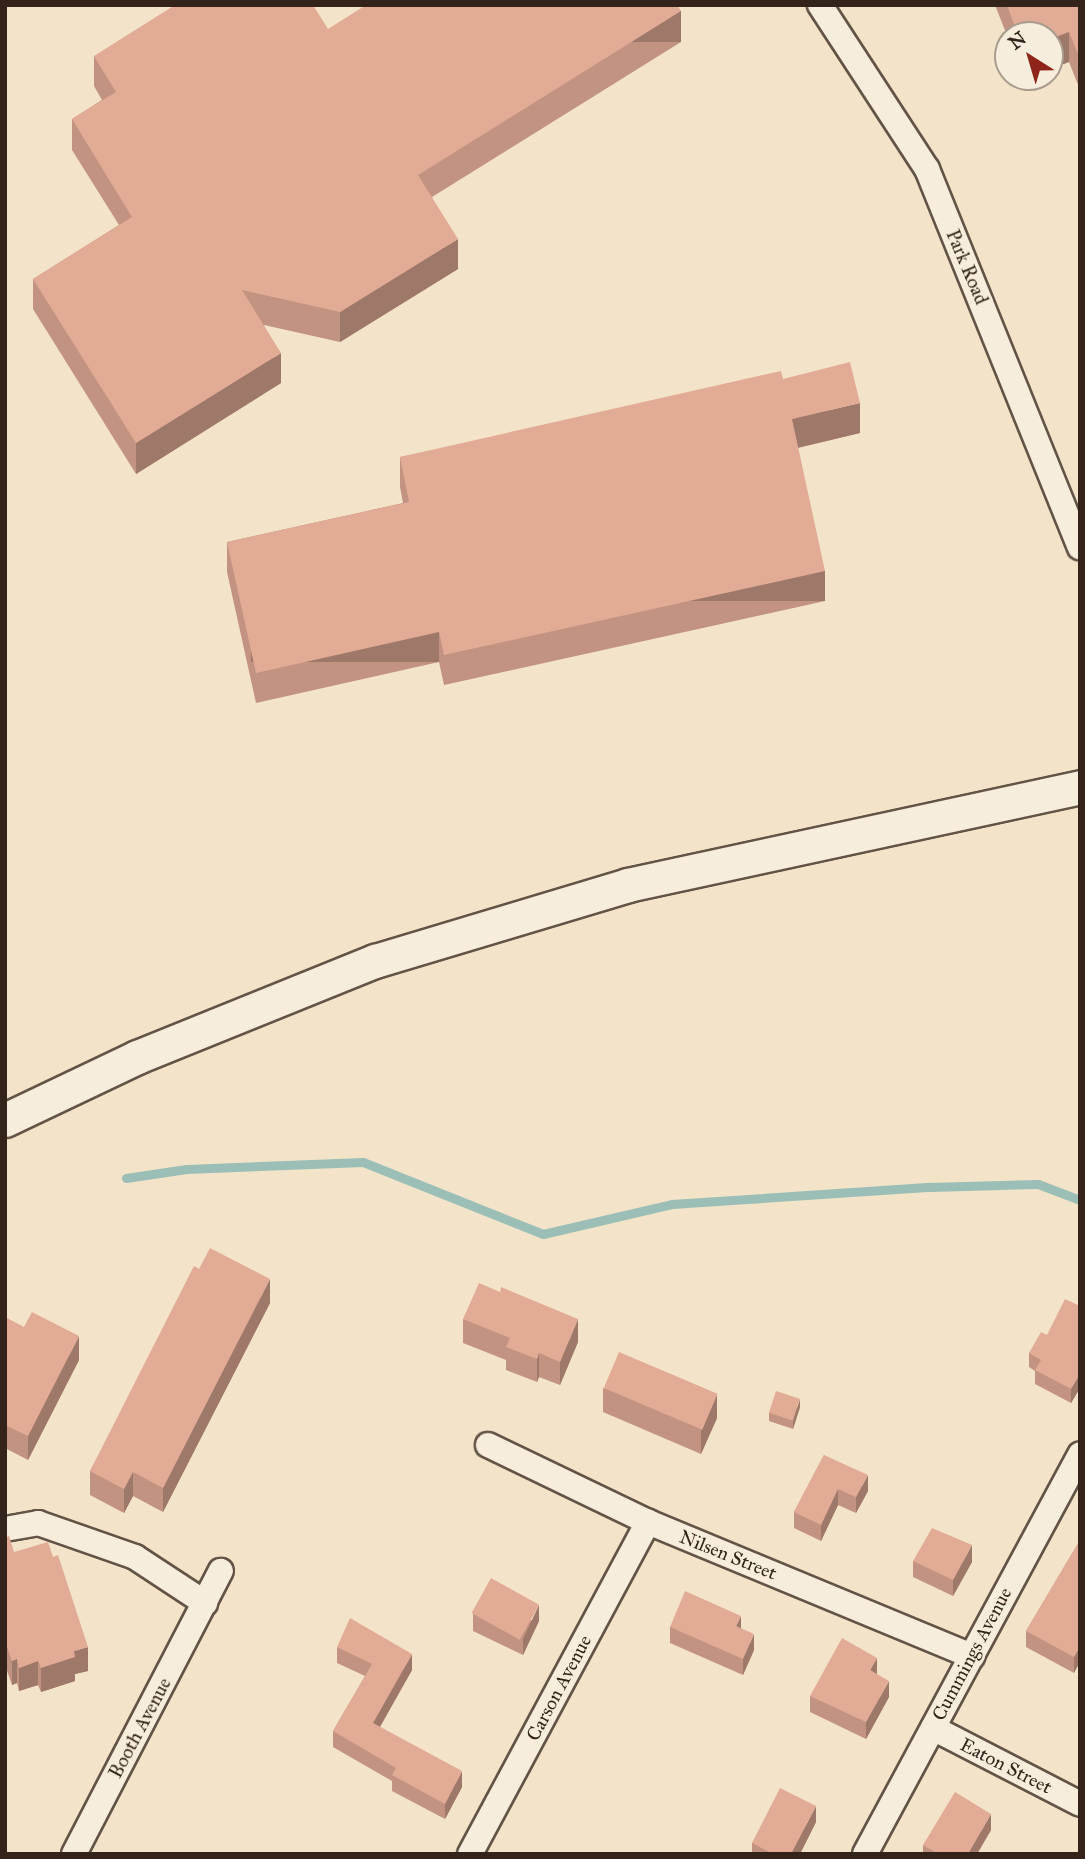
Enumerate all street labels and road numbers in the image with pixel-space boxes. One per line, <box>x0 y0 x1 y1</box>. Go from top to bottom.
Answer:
street label: Park Road <box>941 226 993 308</box>
street label: Nilsen Street <box>676 1525 780 1585</box>
street label: Cummings Avenue <box>927 1584 1017 1724</box>
street label: Carson Avenue <box>522 1631 596 1745</box>
street label: Booth Avenue <box>104 1674 176 1782</box>
street label: Eaton Street <box>956 1733 1056 1799</box>

